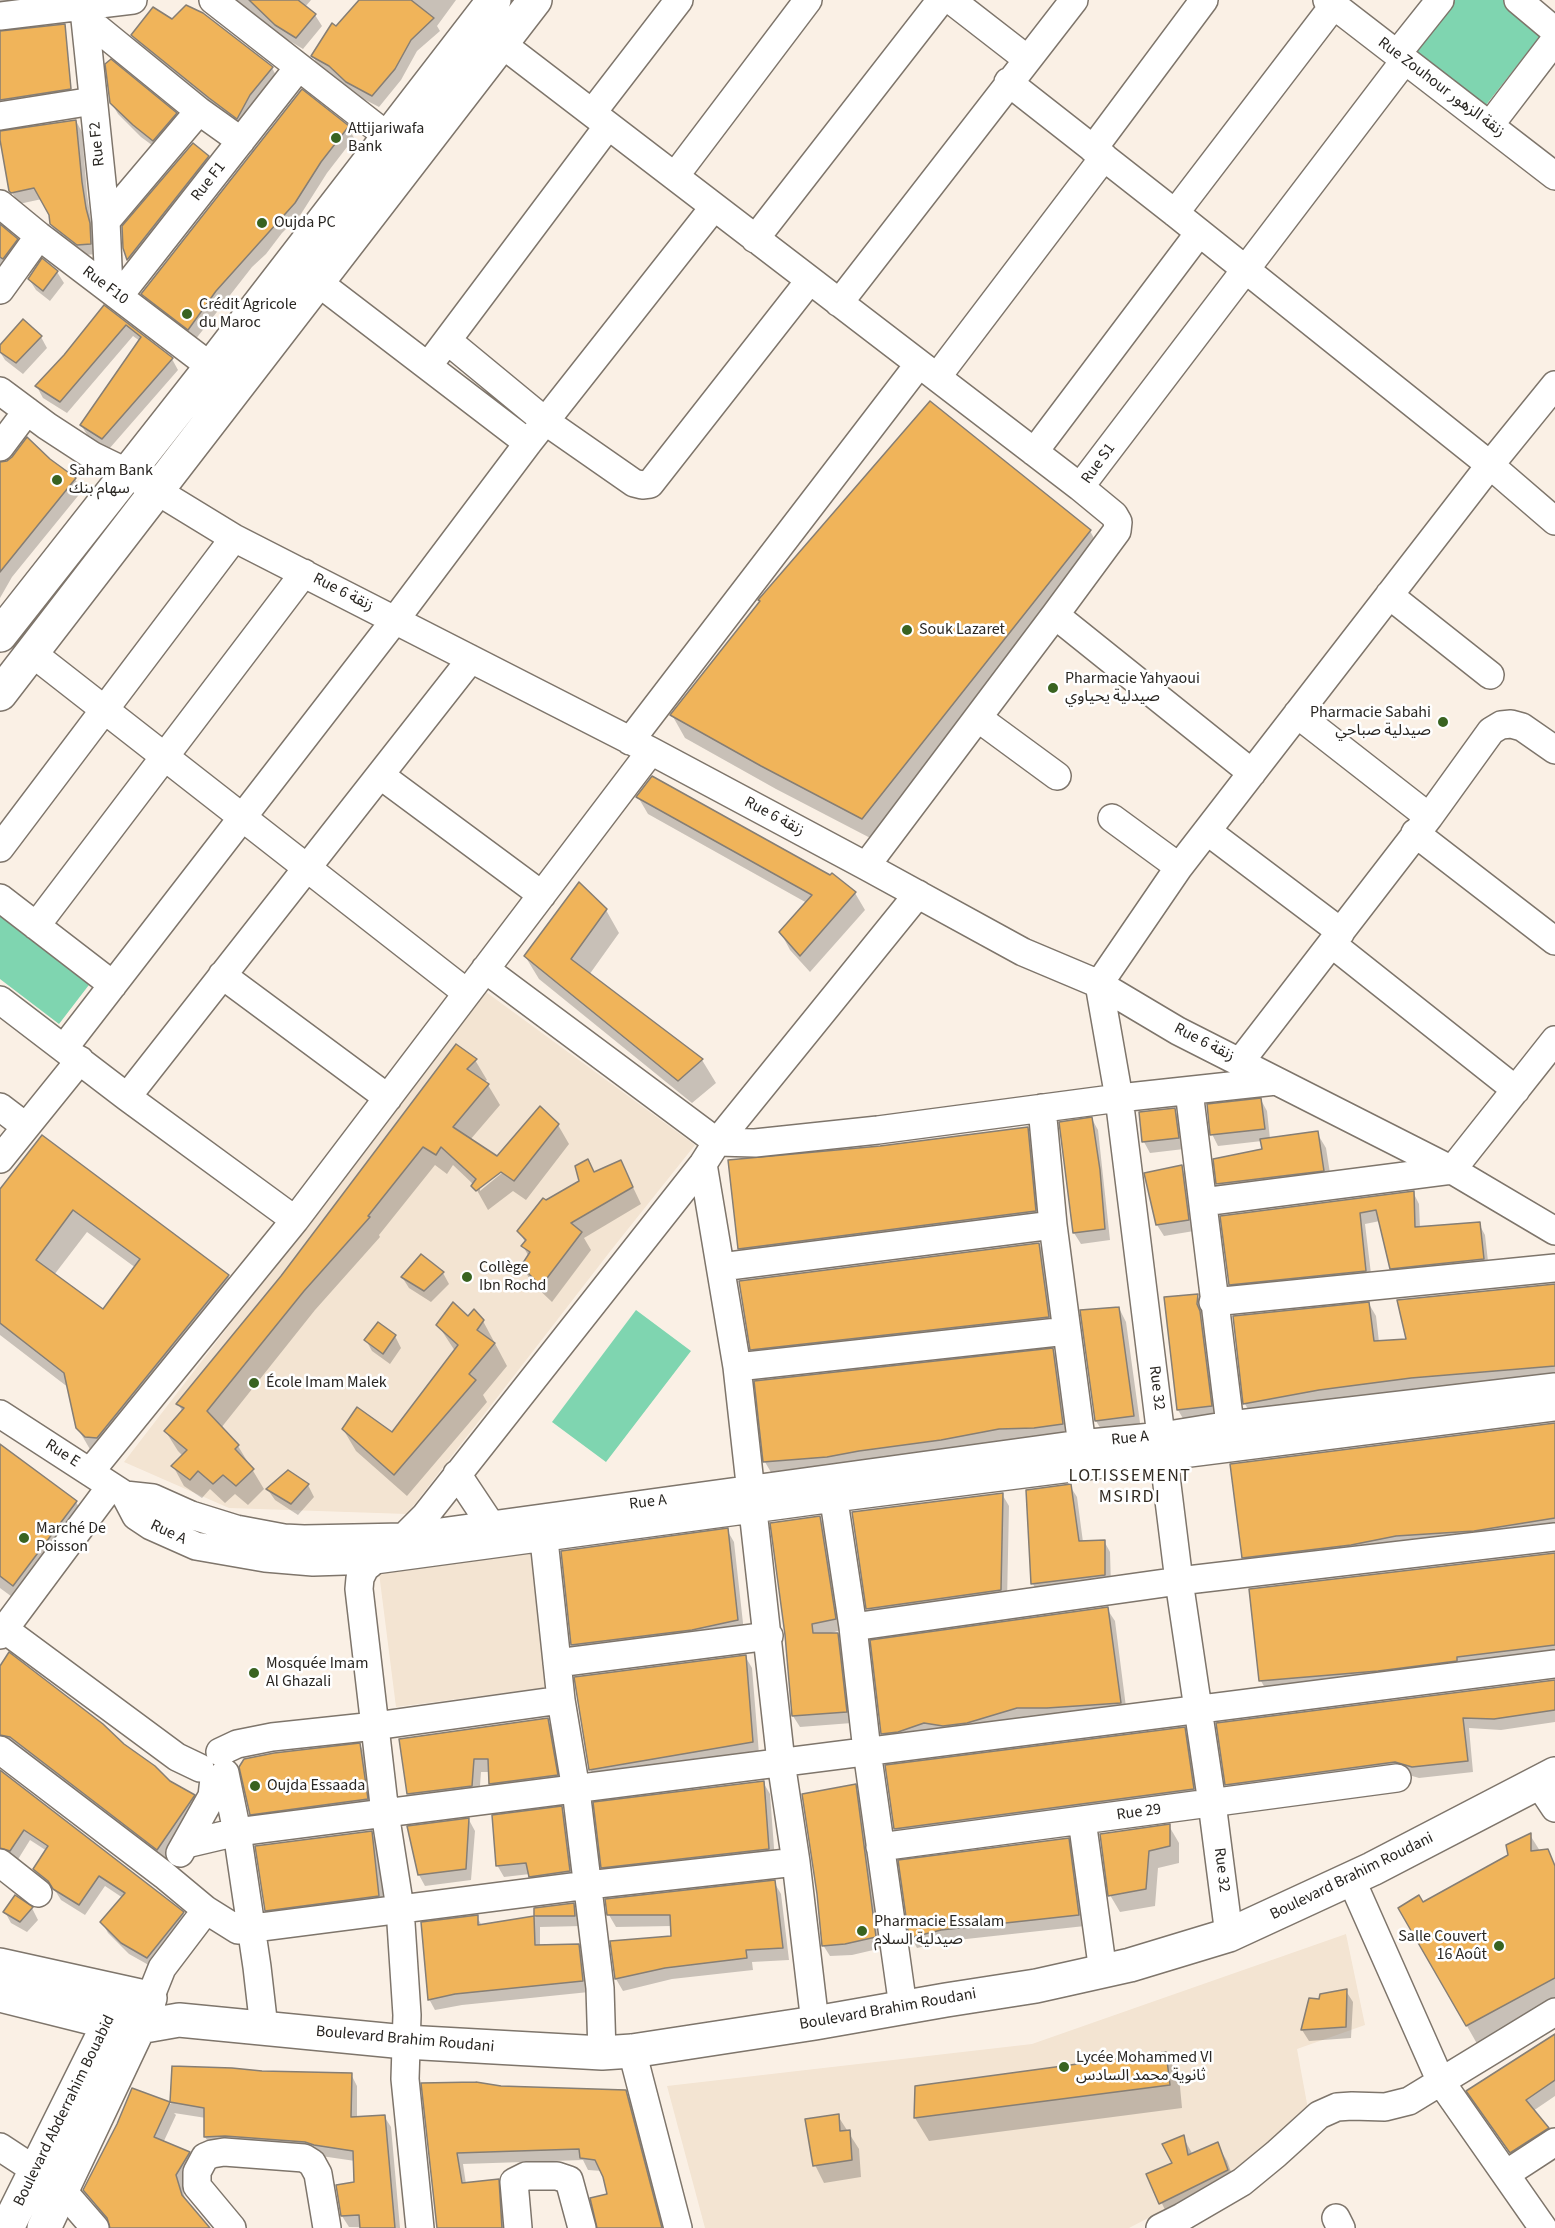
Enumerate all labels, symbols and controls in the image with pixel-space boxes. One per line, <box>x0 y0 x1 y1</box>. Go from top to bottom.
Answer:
street label: Rue Zouhour زنقة الزهور <box>1374 34 1508 142</box>
place label: Attijariwafa Bank <box>348 119 424 157</box>
street label: Rue F2 <box>86 121 110 167</box>
marker: Attijariwafa Bank <box>329 131 343 145</box>
street label: Rue F1 <box>188 158 230 206</box>
place label: Oujda PC <box>274 213 336 233</box>
marker: Oujda PC <box>255 216 269 230</box>
street label: Rue F10 <box>78 262 132 310</box>
place label: Crédit Agricole du Maroc <box>199 295 297 333</box>
marker: Crédit Agricole du Maroc <box>180 307 194 321</box>
street label: Rue S1 <box>1078 440 1120 488</box>
place label: Saham Bank سهام بنك <box>69 461 153 499</box>
marker: Saham Bank سهام بنك <box>50 473 64 487</box>
street label: Rue 6 زنقة <box>309 570 377 616</box>
place label: Souk Lazaret <box>919 620 1005 640</box>
marker: Souk Lazaret <box>900 623 914 637</box>
place label: Pharmacie Yahyaoui صيدلية يحياوي <box>1065 669 1200 707</box>
marker: Pharmacie Yahyaoui صيدلية يحياوي <box>1046 681 1060 695</box>
place label: Pharmacie Sabahi صيدلية صباحي <box>1310 703 1431 741</box>
marker: Pharmacie Sabahi صيدلية صباحي <box>1436 715 1450 729</box>
street label: Rue 6 زنقة <box>741 793 807 841</box>
street label: Rue 6 زنقة <box>1170 1020 1238 1066</box>
place label: Collège Ibn Rochd <box>479 1258 547 1296</box>
marker: Collège Ibn Rochd <box>460 1270 474 1284</box>
street label: Rue 32 <box>1144 1365 1168 1411</box>
place label: École Imam Malek <box>266 1373 387 1393</box>
marker: École Imam Malek <box>247 1376 261 1390</box>
street label: Rue A <box>1110 1427 1150 1451</box>
street label: Rue E <box>41 1436 83 1472</box>
district label: LOTISSEMENT MSIRDI <box>1068 1466 1192 1508</box>
street label: Rue A <box>628 1491 668 1515</box>
street label: Rue A <box>147 1516 189 1550</box>
place label: Marché De Poisson <box>36 1519 106 1557</box>
marker: Marché De Poisson <box>17 1531 31 1545</box>
place label: Mosquée Imam Al Ghazali <box>266 1654 368 1692</box>
marker: Mosquée Imam Al Ghazali <box>247 1666 261 1680</box>
place label: Oujda Essaada <box>267 1776 365 1796</box>
marker: Oujda Essaada <box>248 1779 262 1793</box>
street label: Rue 29 <box>1115 1800 1163 1826</box>
street label: Boulevard Brahim Roudani <box>1267 1829 1437 1925</box>
street label: Rue 32 <box>1209 1847 1233 1893</box>
place label: Pharmacie Essalam صيدلية السلام <box>874 1912 1004 1950</box>
marker: Pharmacie Essalam صيدلية السلام <box>855 1924 869 1938</box>
place label: Salle Couvert 16 Août <box>1398 1927 1487 1965</box>
marker: Salle Couvert 16 Août <box>1492 1939 1506 1953</box>
street label: Boulevard Brahim Roudani <box>798 1985 978 2035</box>
street label: Boulevard Abderrahim Bouabid <box>10 2012 120 2210</box>
street label: Boulevard Brahim Roudani <box>315 2023 495 2057</box>
place label: Lycée Mohammed VI ثانوية محمد السادس <box>1076 2048 1213 2086</box>
marker: Lycée Mohammed VI ثانوية محمد السادس <box>1057 2060 1071 2074</box>

